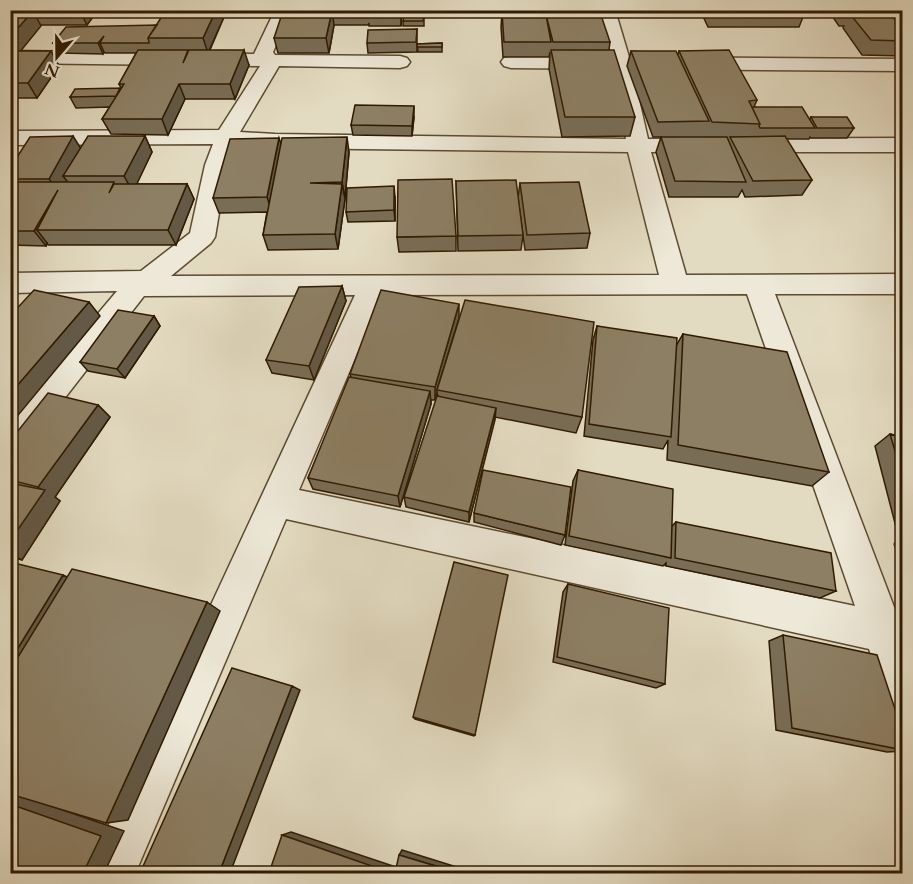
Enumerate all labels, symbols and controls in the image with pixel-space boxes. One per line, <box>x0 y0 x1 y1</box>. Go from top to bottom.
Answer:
north arrow <box>27 27 87 87</box>
text: N <box>42 57 63 83</box>

